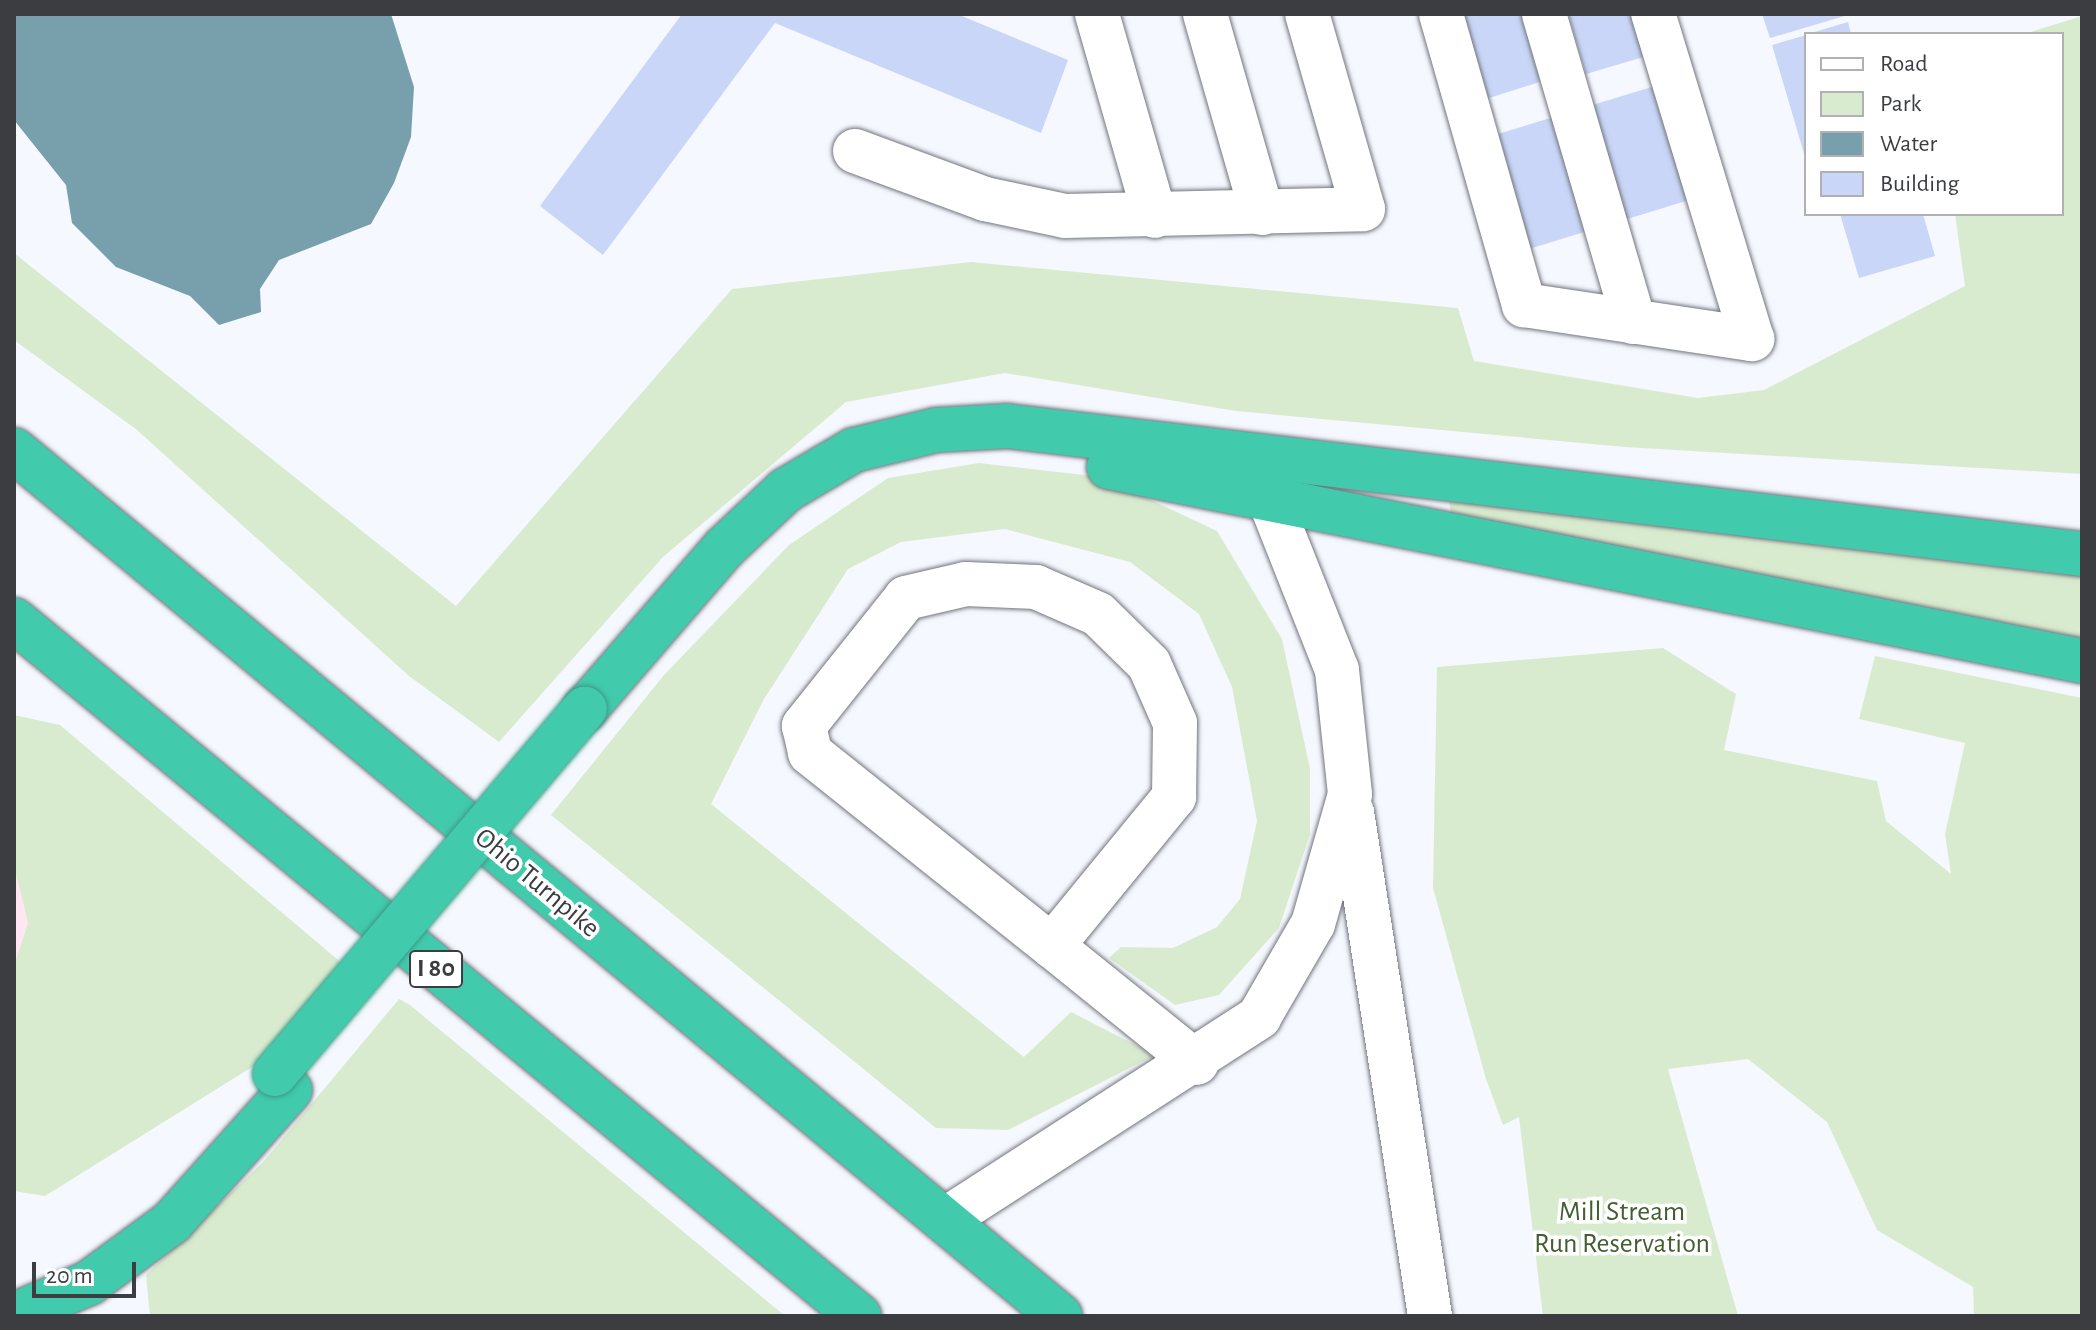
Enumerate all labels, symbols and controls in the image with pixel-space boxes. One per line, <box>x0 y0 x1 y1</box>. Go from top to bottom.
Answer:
legend <box>1804 32 2064 216</box>
text: Road <box>1880 52 1928 76</box>
text: Park <box>1880 92 1921 116</box>
text: Water <box>1880 132 1937 156</box>
text: Building <box>1880 172 1959 196</box>
street label: Ohio Turnpike <box>468 821 606 945</box>
road number: I 80 <box>408 947 464 991</box>
park label: Mill Stream Run Reservation <box>1534 1195 1710 1261</box>
scale bar <box>36 1246 140 1296</box>
text: 20 m <box>46 1264 93 1288</box>

